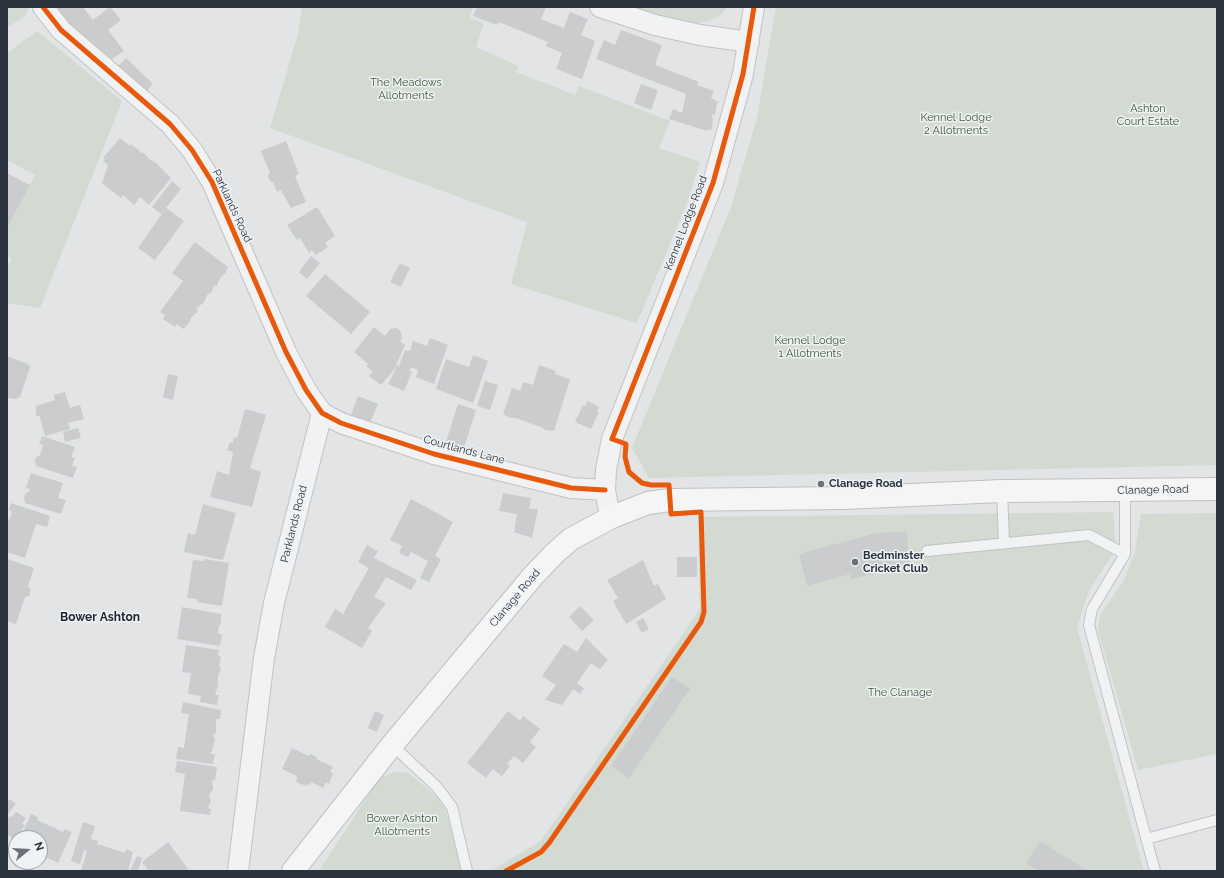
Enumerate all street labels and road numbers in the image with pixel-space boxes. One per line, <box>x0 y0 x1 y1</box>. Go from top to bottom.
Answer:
street label: Parklands Road <box>209 167 255 245</box>
street label: Kennel Lodge Road <box>662 174 710 272</box>
street label: Courtlands Lane <box>422 433 506 467</box>
street label: Clanage Road <box>1117 483 1189 497</box>
street label: Parklands Road <box>278 484 310 564</box>
street label: Clanage Road <box>487 566 543 630</box>

